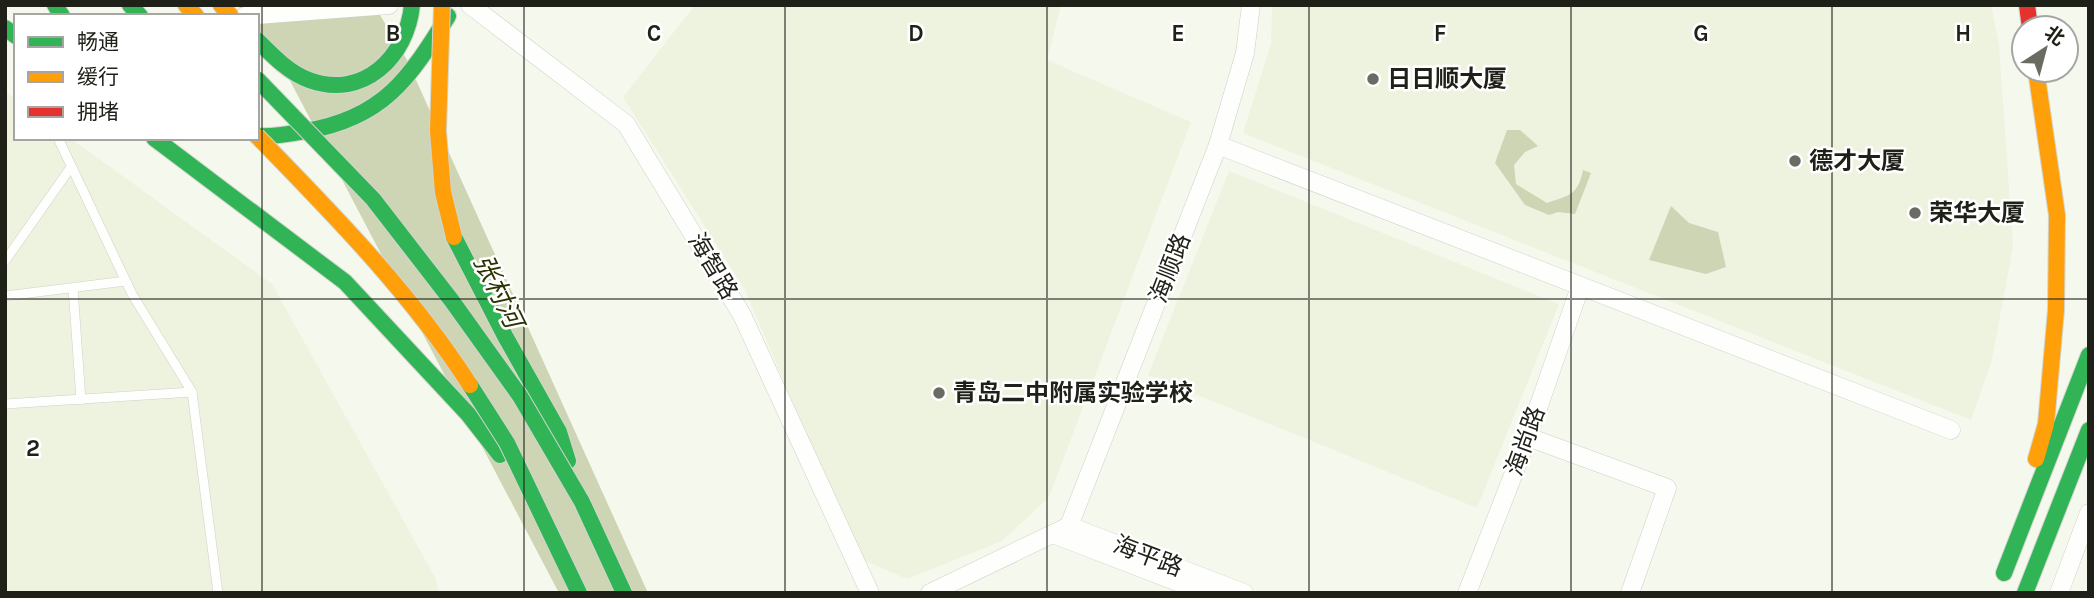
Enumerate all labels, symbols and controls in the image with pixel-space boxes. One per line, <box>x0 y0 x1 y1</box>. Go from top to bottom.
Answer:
legend <box>14 14 259 140</box>
north arrow <box>2010 14 2080 84</box>
text: B <box>386 20 400 47</box>
text: C <box>647 20 661 47</box>
text: D <box>908 20 924 47</box>
text: E <box>1171 20 1185 47</box>
text: F <box>1434 20 1446 47</box>
text: G <box>1693 20 1709 47</box>
text: H <box>1955 20 1971 47</box>
text: 北 <box>2040 22 2069 51</box>
text: 畅通 <box>77 30 119 54</box>
text: 缓行 <box>77 65 119 89</box>
place label: 日日顺大厦 <box>1387 65 1507 93</box>
marker: 日日顺大厦 <box>1365 71 1381 87</box>
text: 拥堵 <box>77 100 119 124</box>
place label: 德才大厦 <box>1809 147 1905 175</box>
marker: 德才大厦 <box>1787 153 1803 169</box>
place label: 荣华大厦 <box>1929 199 2025 227</box>
marker: 荣华大厦 <box>1907 205 1923 221</box>
street label: 海智路 <box>682 228 744 304</box>
street label: 海顺路 <box>1144 229 1196 307</box>
water label: 张村河 <box>467 249 531 337</box>
place label: 青岛二中附属实验学校 <box>953 379 1193 407</box>
marker: 青岛二中附属实验学校 <box>931 385 947 401</box>
street label: 海尚路 <box>1500 402 1550 480</box>
text: 2 <box>26 435 40 462</box>
street label: 海平路 <box>1109 530 1187 582</box>

